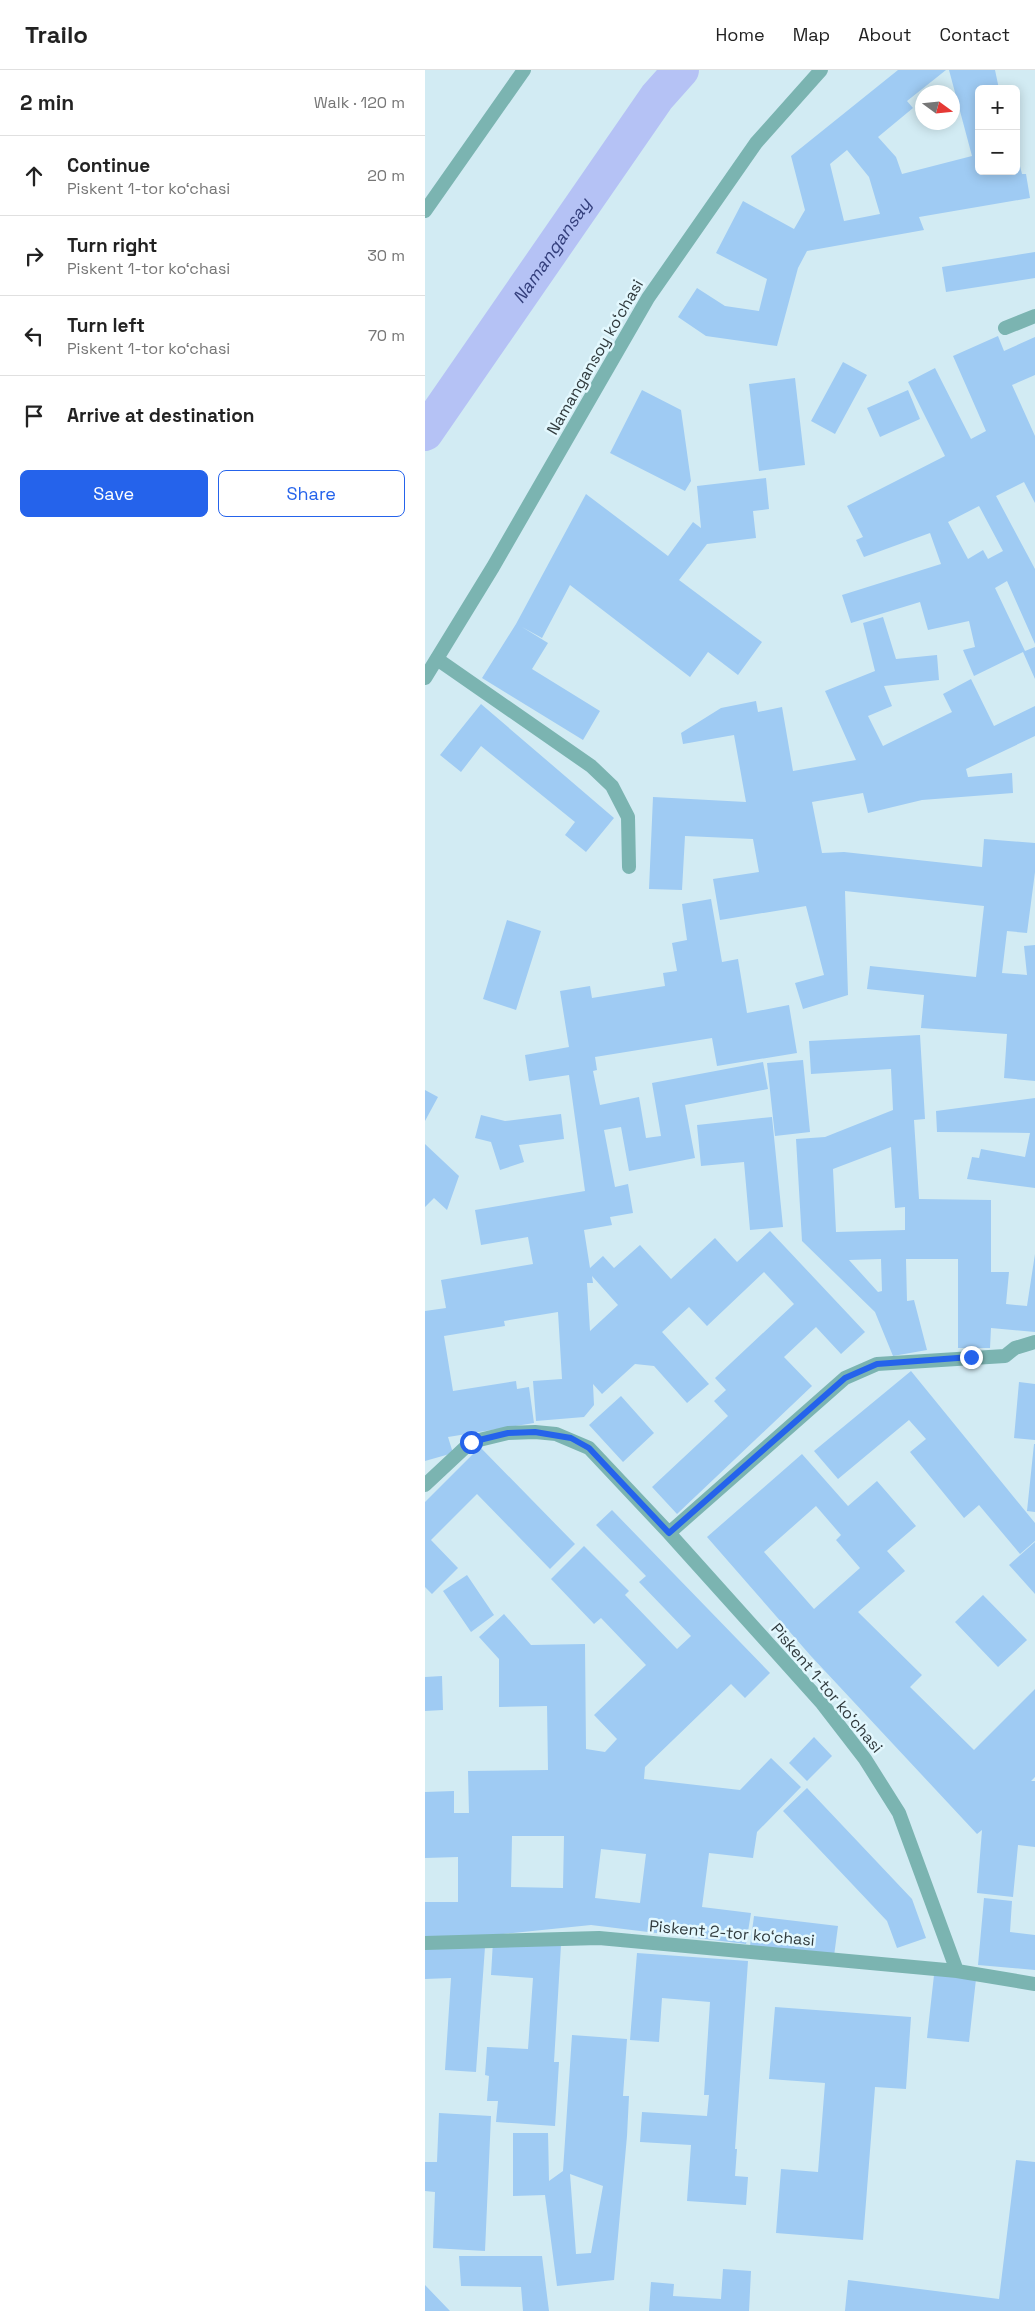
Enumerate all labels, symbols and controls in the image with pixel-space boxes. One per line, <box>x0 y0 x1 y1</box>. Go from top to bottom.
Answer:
text: Trailo <box>25 19 88 50</box>
text: Home <box>716 23 765 46</box>
text: Map <box>793 23 830 46</box>
text: About <box>858 23 912 46</box>
text: Contact <box>940 23 1010 46</box>
north arrow <box>915 85 960 130</box>
map controls <box>975 85 1020 175</box>
button: + <box>975 85 1020 130</box>
text: 2 min <box>20 89 74 116</box>
text: Walk · 120 m <box>314 92 405 113</box>
button: − <box>975 130 1020 175</box>
text: Continue <box>67 153 150 178</box>
icon: ahead <box>20 162 48 190</box>
text: 20 m <box>367 165 405 186</box>
text: Piskent 1-tor koʻchasi <box>67 178 230 199</box>
water label: Namangansay <box>507 192 596 307</box>
text: Turn right <box>67 233 157 258</box>
icon: right <box>20 242 48 270</box>
text: 30 m <box>367 245 405 266</box>
text: Piskent 1-tor koʻchasi <box>67 258 230 279</box>
street label: Namangansoy koʻchasi <box>542 276 648 438</box>
text: Turn left <box>67 313 145 338</box>
icon: left <box>20 322 48 350</box>
text: 70 m <box>368 325 405 346</box>
text: Piskent 1-tor koʻchasi <box>67 338 230 359</box>
icon: arrive <box>20 402 48 430</box>
text: Arrive at destination <box>67 403 255 428</box>
button: Save <box>20 470 208 517</box>
button: Share <box>218 470 405 517</box>
route end <box>960 1346 983 1369</box>
route start <box>460 1431 483 1454</box>
street label: Piskent 1-tor koʻchasi <box>766 1619 888 1757</box>
street label: Piskent 2-tor koʻchasi <box>648 1915 816 1951</box>

